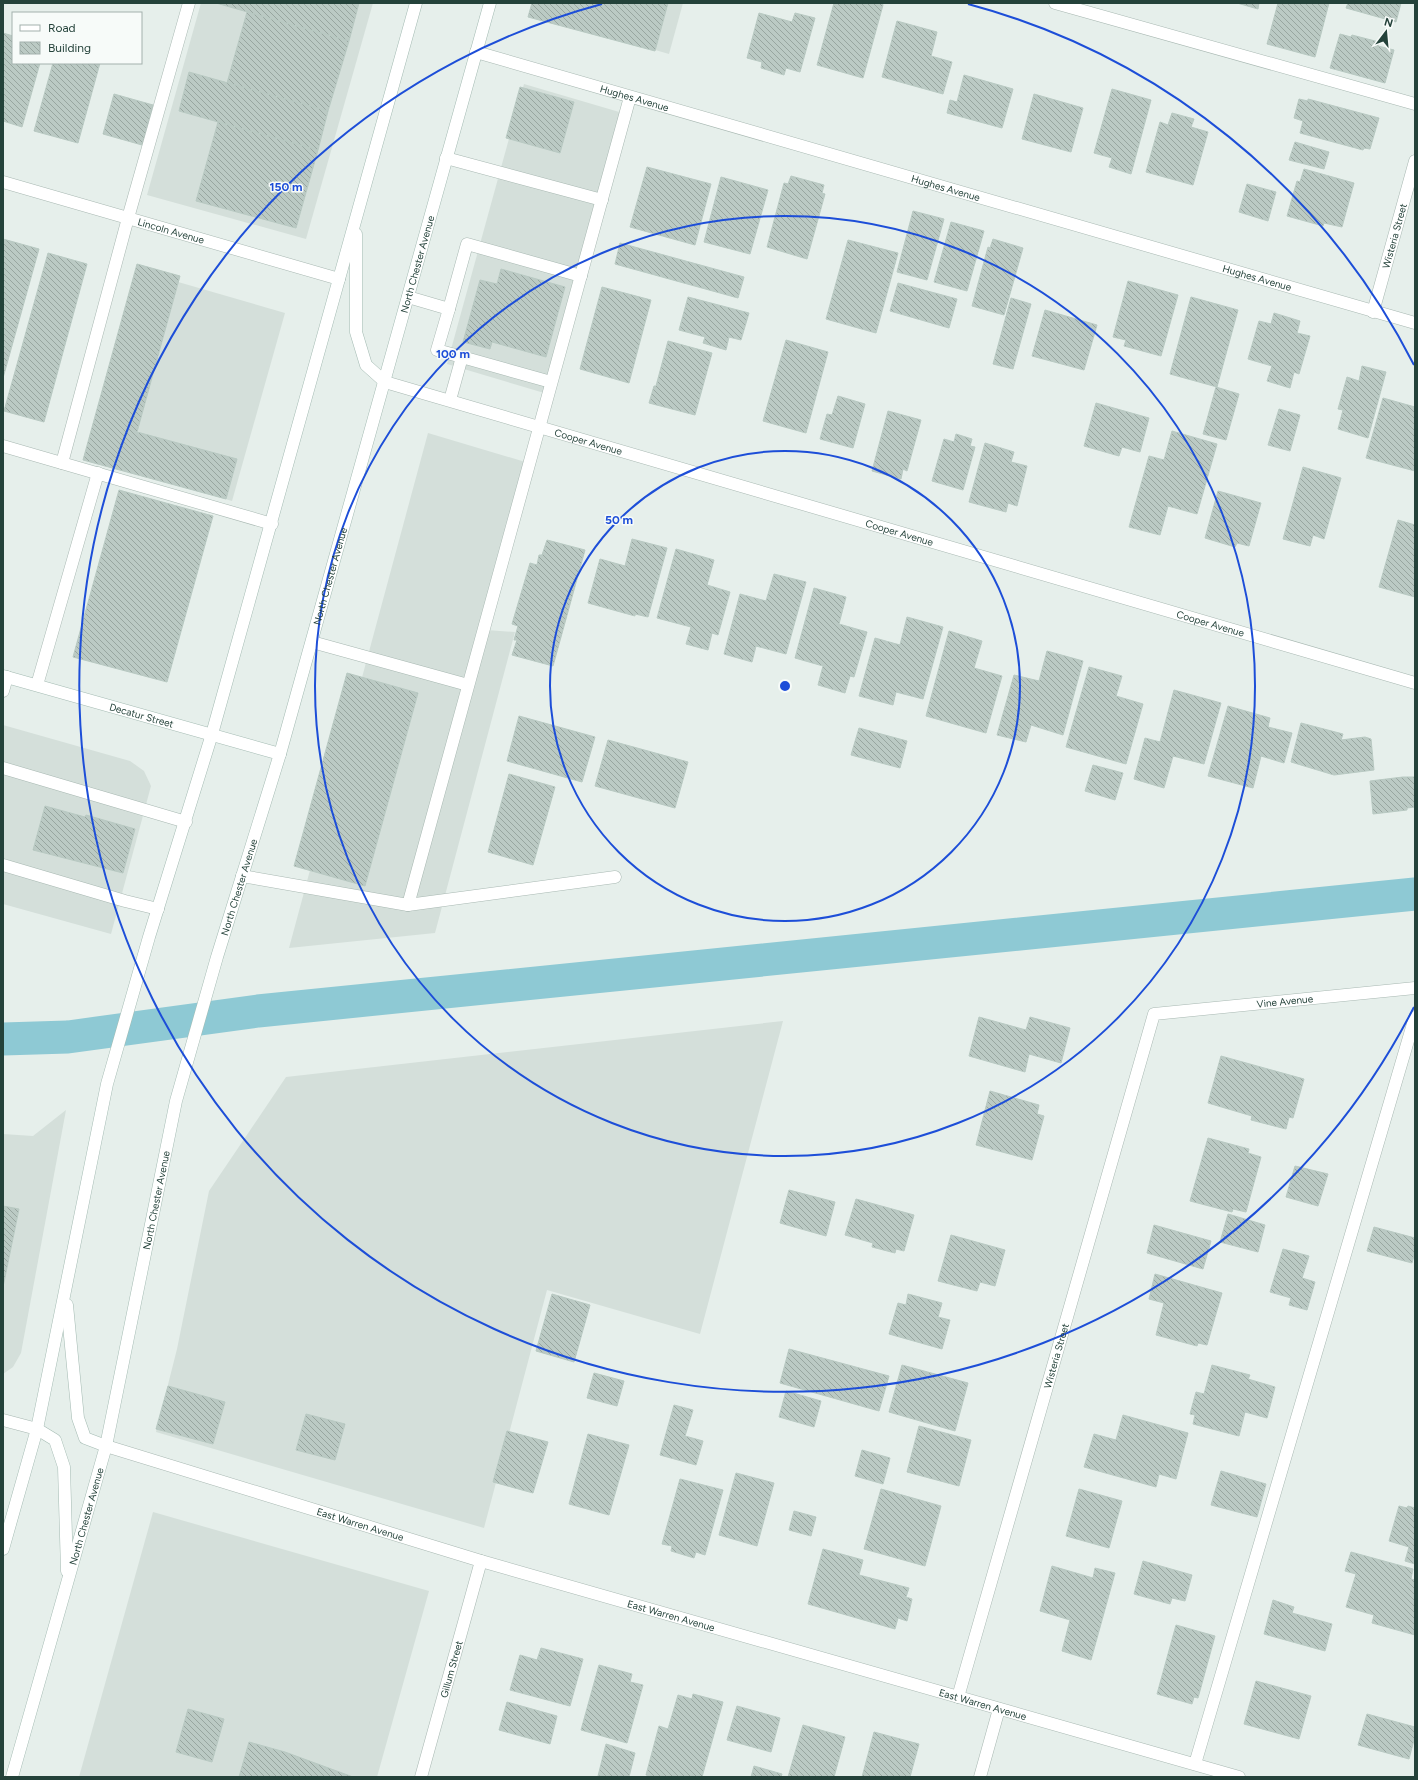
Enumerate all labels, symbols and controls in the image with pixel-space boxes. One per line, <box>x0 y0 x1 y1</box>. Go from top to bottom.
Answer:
legend <box>12 12 142 64</box>
north arrow <box>1366 12 1406 52</box>
text: N <box>1383 15 1395 30</box>
text: Road <box>48 21 76 35</box>
text: Building <box>48 41 91 55</box>
street label: Hughes Avenue <box>599 82 671 114</box>
street label: Hughes Avenue <box>910 171 982 204</box>
text: 150 m <box>269 180 303 194</box>
street label: Wisteria Street <box>1379 202 1409 270</box>
street label: North Chester Avenue <box>397 213 437 314</box>
street label: Lincoln Avenue <box>136 215 206 246</box>
street label: Hughes Avenue <box>1221 261 1294 294</box>
text: 100 m <box>436 347 470 361</box>
street label: Cooper Avenue <box>553 425 624 458</box>
text: 50 m <box>605 513 633 527</box>
street label: Cooper Avenue <box>864 516 935 549</box>
street label: North Chester Avenue <box>310 525 350 626</box>
street label: Cooper Avenue <box>1175 607 1246 639</box>
centre of rings <box>778 679 792 693</box>
street label: Decatur Street <box>108 700 175 730</box>
street label: North Chester Avenue <box>218 837 260 937</box>
street label: Vine Avenue <box>1256 992 1314 1010</box>
street label: North Chester Avenue <box>140 1149 172 1251</box>
street label: Wisteria Street <box>1040 1321 1071 1390</box>
street label: North Chester Avenue <box>66 1466 106 1567</box>
street label: East Warren Avenue <box>315 1505 406 1544</box>
street label: East Warren Avenue <box>626 1597 717 1634</box>
street label: Gillum Street <box>437 1639 465 1699</box>
street label: East Warren Avenue <box>937 1685 1029 1723</box>

